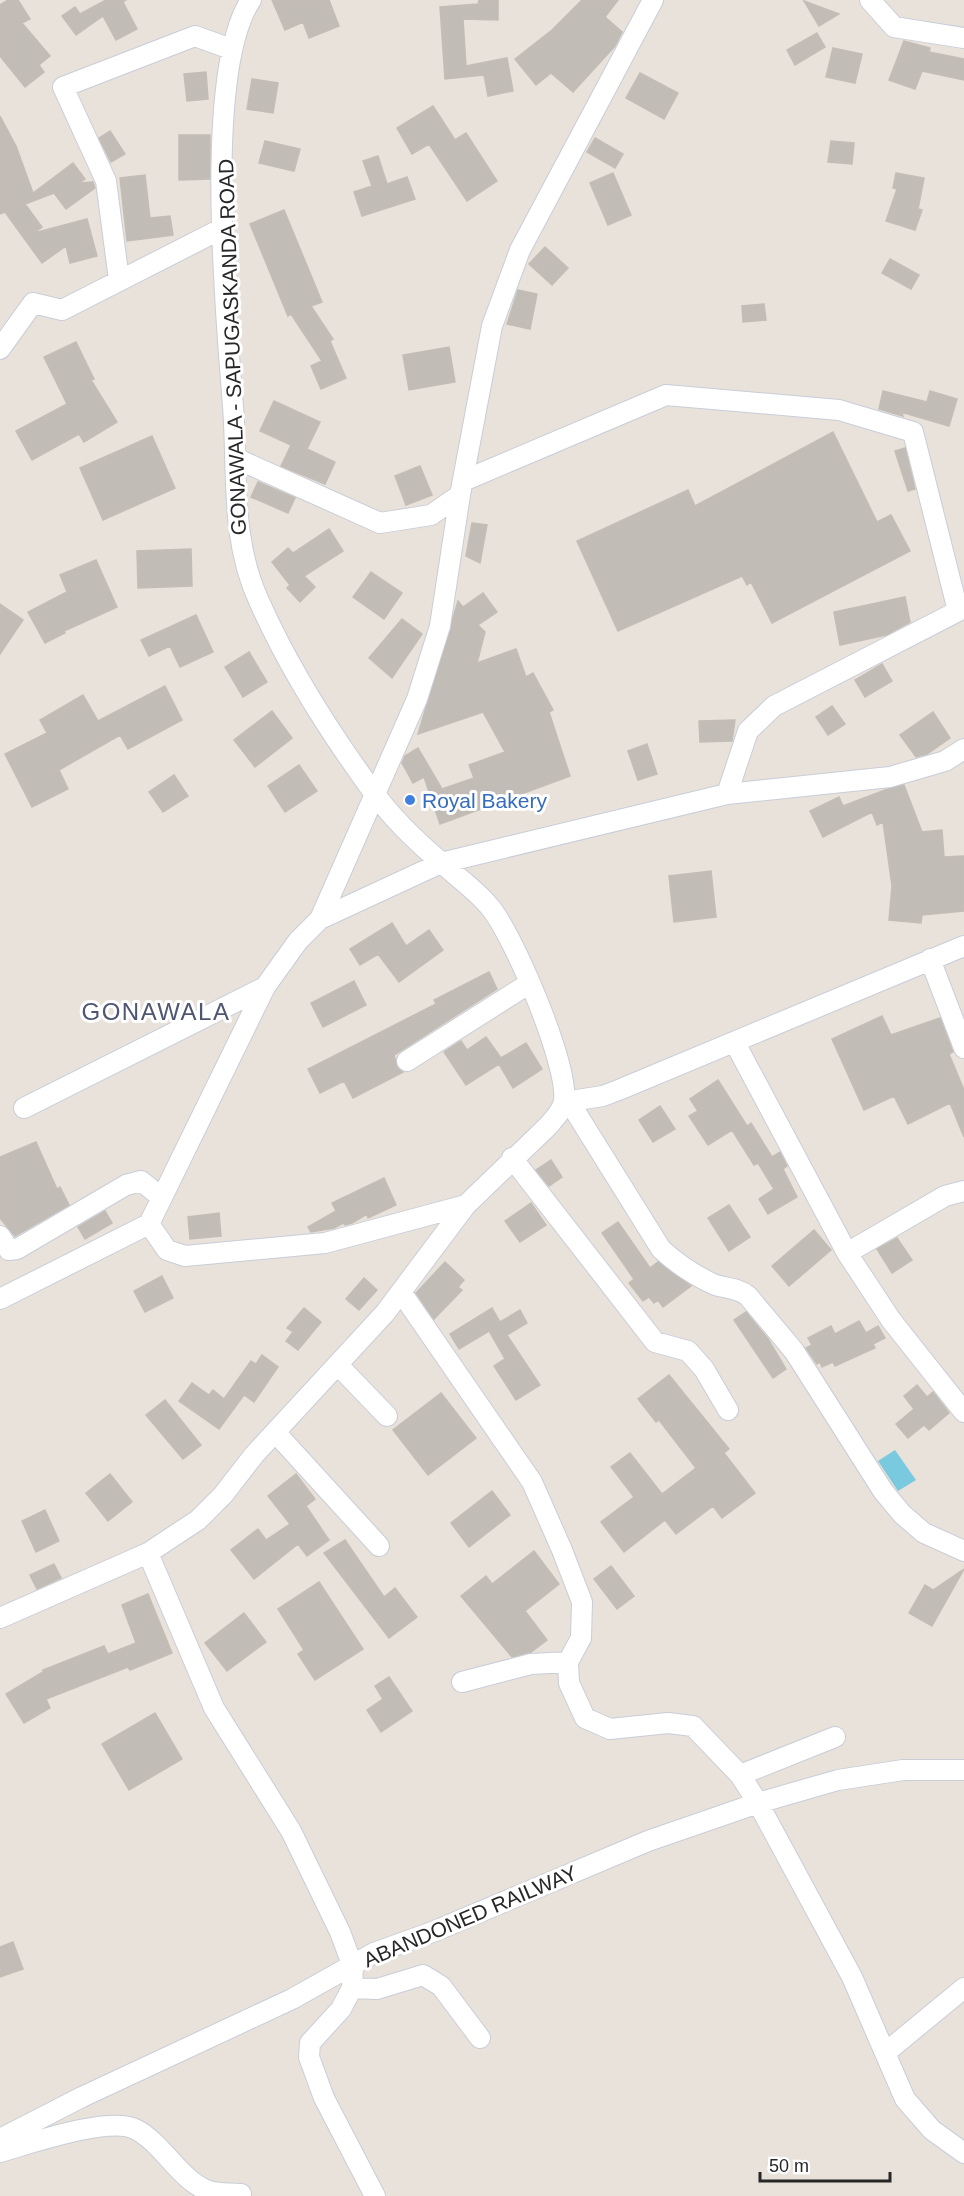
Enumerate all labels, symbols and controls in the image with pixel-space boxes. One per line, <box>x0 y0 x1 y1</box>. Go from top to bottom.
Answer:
street label: GONAWALA - SAPUGASKANDA ROAD <box>214 158 250 536</box>
place label: Royal Bakery <box>422 789 547 812</box>
marker: Royal Bakery <box>403 793 417 807</box>
district label: GONAWALA <box>82 998 230 1025</box>
street label: ABANDONED RAILWAY <box>360 1861 580 1971</box>
scale bar <box>760 2145 890 2183</box>
text: 50 m <box>769 2156 809 2176</box>

